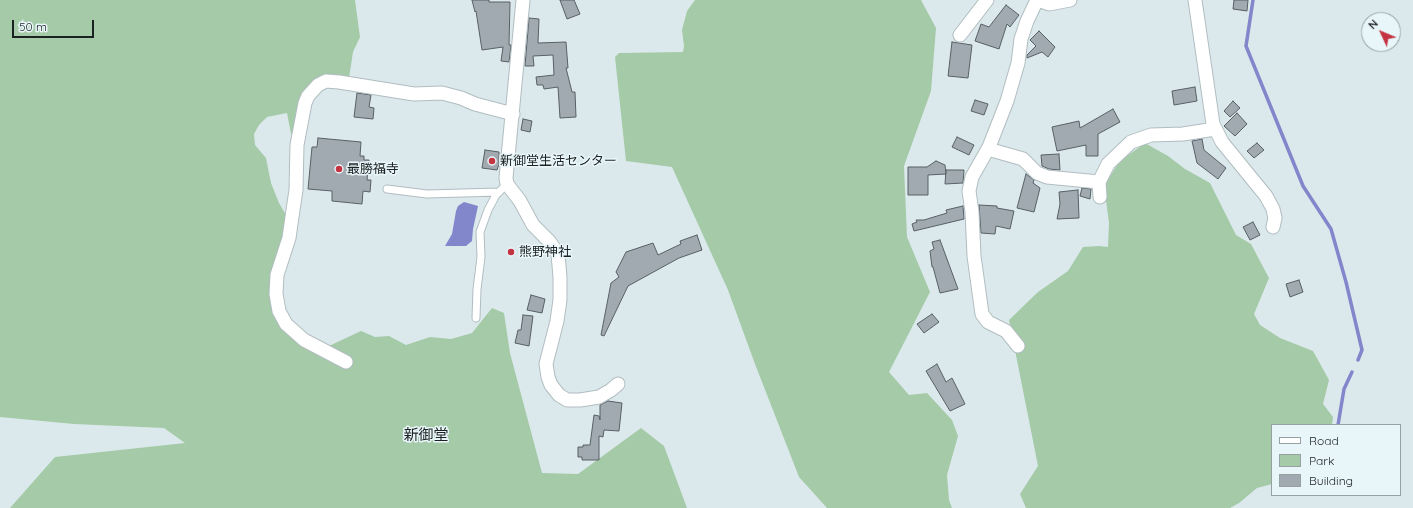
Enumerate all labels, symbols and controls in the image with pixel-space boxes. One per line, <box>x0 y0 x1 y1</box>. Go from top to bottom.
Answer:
scale bar <box>14 12 96 38</box>
north arrow <box>1361 12 1401 52</box>
text: N <box>1365 17 1381 32</box>
text: 50 m <box>19 19 47 34</box>
place label: 新御堂生活センター <box>500 153 617 169</box>
marker: 新御堂生活センター <box>487 156 497 166</box>
place label: 最勝福寺 <box>347 161 399 177</box>
marker: 最勝福寺 <box>334 164 344 174</box>
place label: 熊野神社 <box>519 244 571 260</box>
marker: 熊野神社 <box>506 247 516 257</box>
legend <box>1271 424 1401 496</box>
district label: 新御堂 <box>404 426 448 444</box>
text: Road <box>1309 433 1339 448</box>
text: Park <box>1309 453 1334 468</box>
text: Building <box>1309 473 1353 488</box>

